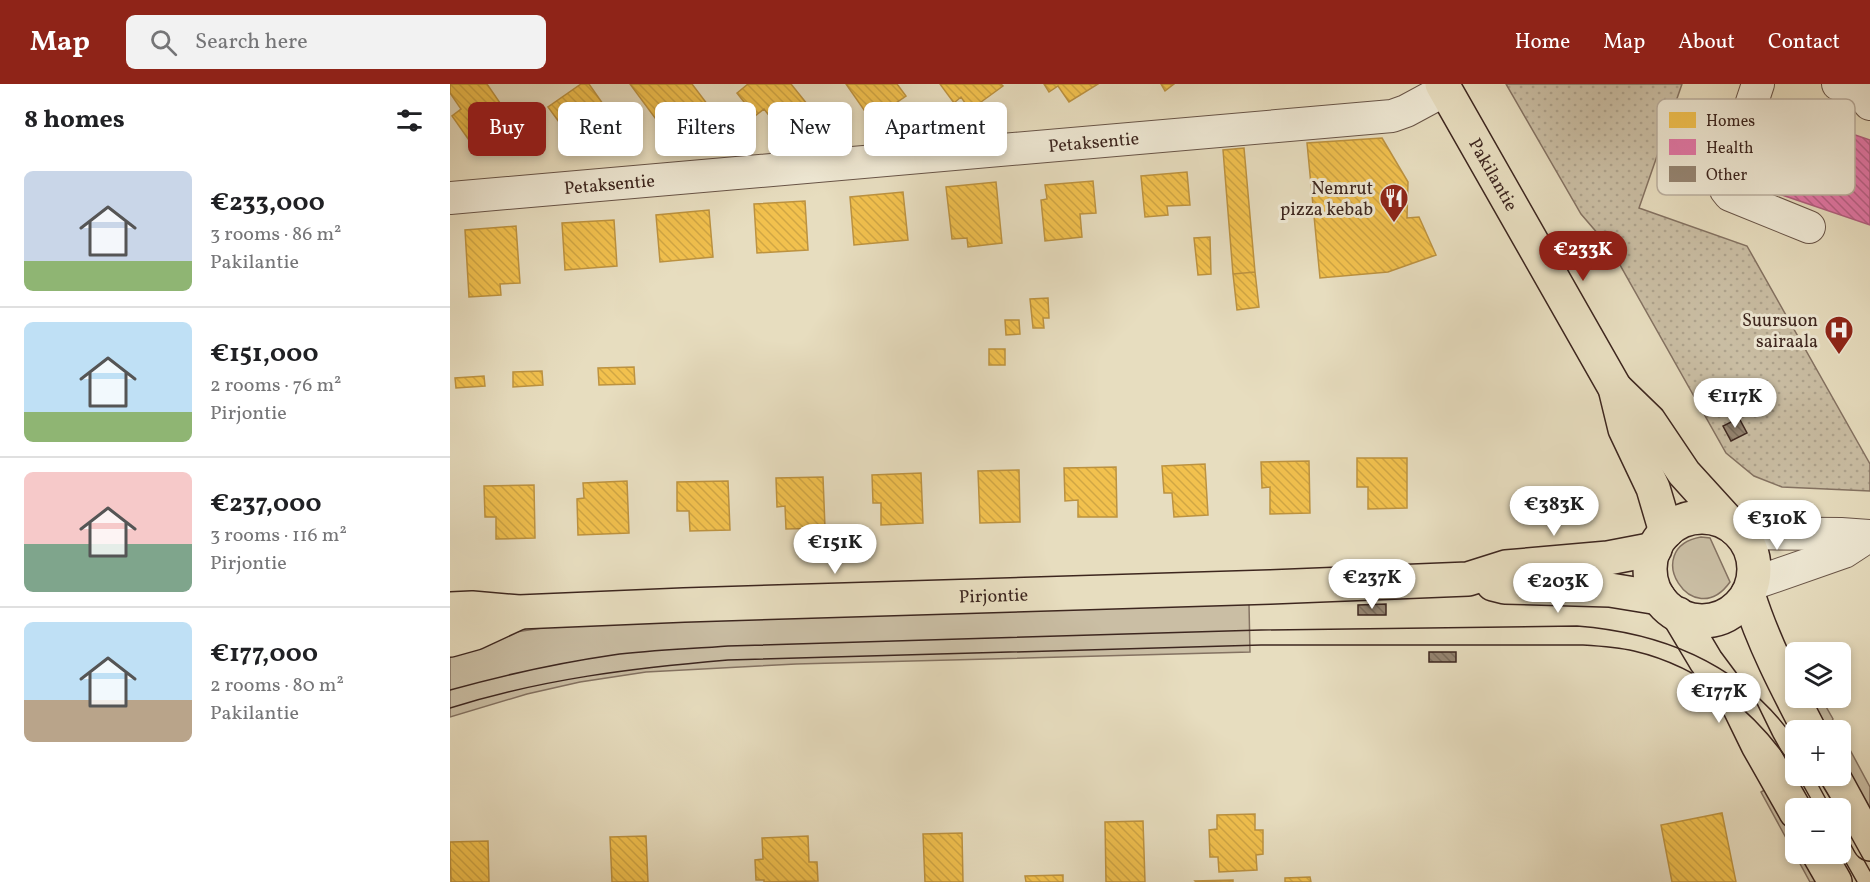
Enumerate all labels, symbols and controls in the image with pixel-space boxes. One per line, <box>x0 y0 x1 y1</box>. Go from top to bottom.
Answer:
search box <box>126 15 546 69</box>
text: Map <box>30 23 90 62</box>
icon: search <box>147 26 180 59</box>
text: Search here <box>195 27 308 58</box>
text: Home <box>1515 28 1570 57</box>
text: Map <box>1603 28 1645 57</box>
text: About <box>1678 28 1735 57</box>
text: Contact <box>1768 28 1840 57</box>
legend <box>1657 99 1855 195</box>
text: 8 homes <box>24 102 125 138</box>
chip: Buy <box>468 102 546 156</box>
chip: Rent <box>558 102 643 156</box>
chip: Filters <box>655 102 756 156</box>
chip: New <box>768 102 852 156</box>
chip: Apartment <box>864 102 1007 156</box>
icon: filters <box>393 104 426 137</box>
text: Homes <box>1706 111 1755 133</box>
street label: Petaksentie <box>1047 127 1140 160</box>
street label: Pakilantie <box>1461 134 1523 216</box>
text: Health <box>1706 138 1754 160</box>
text: Other <box>1706 165 1747 187</box>
street label: Petaksentie <box>563 169 656 202</box>
place label: Nemrut pizza kebab <box>1280 177 1373 223</box>
restaurant icon: Nemrut pizza kebab <box>1378 182 1410 224</box>
text: €233,000 <box>210 185 325 221</box>
icon: home <box>72 195 144 267</box>
text: 3 rooms · 86 m² <box>210 221 341 249</box>
pin: €233K <box>1541 231 1625 282</box>
text: €233K <box>1553 236 1613 264</box>
text: Pakilantie <box>210 249 299 277</box>
place label: Suursuon sairaala <box>1742 309 1818 355</box>
hospital icon: Suursuon sairaala <box>1823 314 1855 356</box>
text: €151,000 <box>210 336 319 372</box>
icon: home <box>72 346 144 418</box>
text: 2 rooms · 76 m² <box>210 372 342 400</box>
pin: €117K <box>1693 378 1777 429</box>
text: €117K <box>1708 383 1762 411</box>
text: Pirjontie <box>210 400 287 428</box>
text: €237,000 <box>210 486 321 522</box>
pin: €383K <box>1512 486 1596 537</box>
text: €383K <box>1524 491 1584 519</box>
icon: home <box>72 496 144 568</box>
pin: €310K <box>1735 500 1819 551</box>
text: €310K <box>1747 505 1807 533</box>
text: 3 rooms · 116 m² <box>210 522 347 550</box>
pin: €151K <box>793 524 877 575</box>
text: €151K <box>808 529 862 557</box>
text: Pirjontie <box>210 550 287 578</box>
pin: €237K <box>1330 559 1414 610</box>
pin: €203K <box>1516 563 1600 614</box>
text: €237K <box>1342 564 1402 592</box>
text: €203K <box>1527 568 1589 596</box>
street label: Pirjontie <box>959 583 1029 611</box>
text: €177,000 <box>210 636 318 672</box>
map controls <box>1785 642 1851 864</box>
button: layers <box>1785 642 1851 708</box>
icon: home <box>72 646 144 718</box>
text: 2 rooms · 80 m² <box>210 672 344 700</box>
pin: €177K <box>1677 673 1761 724</box>
text: €177K <box>1691 678 1747 706</box>
text: Pakilantie <box>210 700 299 728</box>
button: + <box>1785 720 1851 786</box>
button: − <box>1785 798 1851 864</box>

